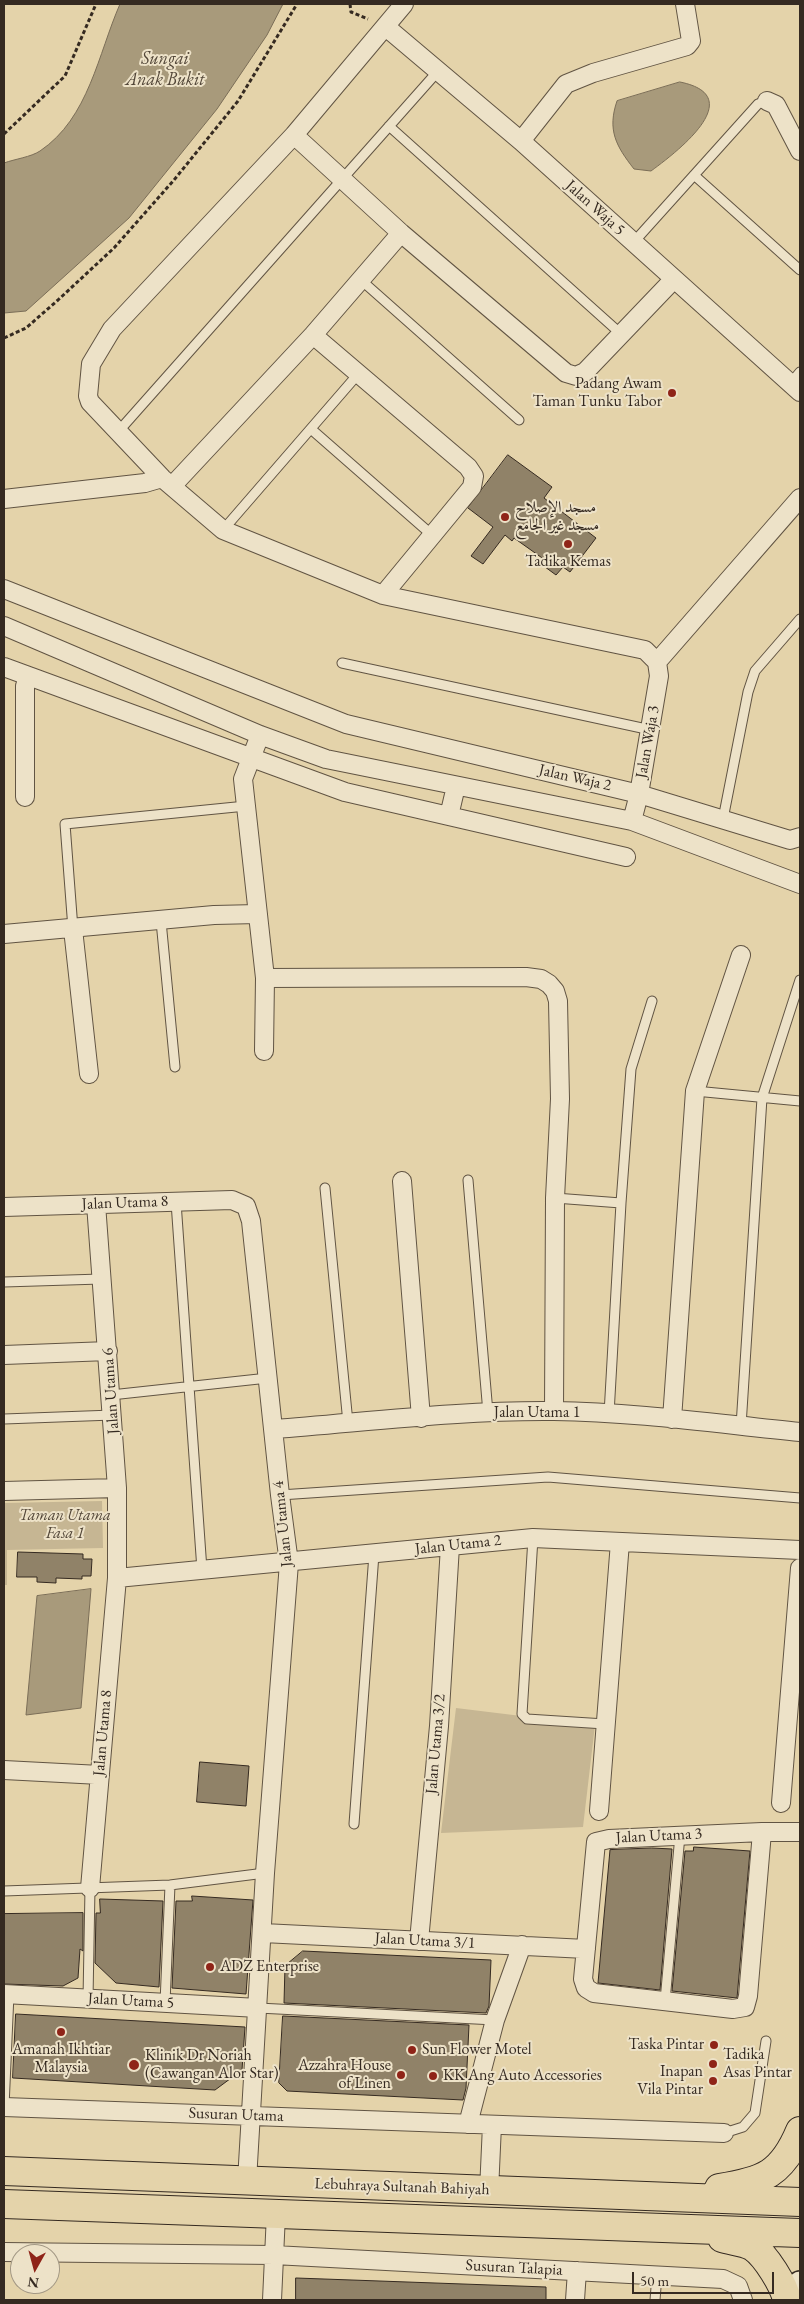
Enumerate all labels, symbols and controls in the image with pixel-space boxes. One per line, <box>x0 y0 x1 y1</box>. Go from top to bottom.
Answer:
water label: Sungai Anak Bukit <box>126 48 204 90</box>
street label: Jalan Waja 5 <box>561 176 629 240</box>
place label: Padang Awam Taman Tunku Tabor <box>532 374 662 412</box>
marker: Padang Awam Taman Tunku Tabor <box>666 387 678 399</box>
place label: مسجد الإصلاح مسجد غير الجامع <box>515 498 599 536</box>
marker: مسجد الإصلاح مسجد غير الجامع <box>499 511 511 523</box>
marker: Tadika Kemas <box>562 538 574 550</box>
place label: Tadika Kemas <box>525 552 611 572</box>
street label: Jalan Waja 3 <box>632 704 664 780</box>
street label: Jalan Waja 2 <box>537 760 613 796</box>
street label: Jalan Utama 8 <box>81 1192 169 1214</box>
street label: Jalan Utama 6 <box>98 1347 124 1435</box>
street label: Jalan Utama 1 <box>494 1403 580 1423</box>
street label: Jalan Utama 4 <box>269 1480 297 1568</box>
park label: Taman Utama Fasa 1 <box>19 1506 111 1544</box>
street label: Jalan Utama 2 <box>414 1531 502 1559</box>
street label: Jalan Utama 8 <box>90 1689 116 1777</box>
street label: Jalan Utama 3/2 <box>422 1693 450 1795</box>
street label: Jalan Utama 3 <box>615 1824 703 1848</box>
street label: Jalan Utama 3/1 <box>374 1929 476 1953</box>
place label: ADZ Enterprise <box>220 1957 319 1977</box>
marker: ADZ Enterprise <box>204 1961 216 1973</box>
street label: Jalan Utama 5 <box>87 1989 175 2013</box>
marker: Amanah Ikhtiar Malaysia <box>55 2026 67 2038</box>
place label: Taska Pintar <box>628 2035 704 2055</box>
marker: Taska Pintar <box>708 2039 720 2051</box>
place label: Amanah Ikhtiar Malaysia <box>12 2040 110 2078</box>
place label: Sun Flower Motel <box>422 2040 532 2060</box>
marker: Sun Flower Motel <box>406 2044 418 2056</box>
place label: Tadika Asas Pintar <box>723 2045 792 2083</box>
place label: Klinik Dr Noriah (Cawangan Alor Star) <box>145 2046 279 2084</box>
place label: Azzahra House of Linen <box>298 2056 391 2094</box>
marker: Klinik Dr Noriah (Cawangan Alor Star) <box>127 2058 141 2072</box>
marker: Tadika Asas Pintar <box>707 2058 719 2070</box>
place label: Inapan Vila Pintar <box>637 2062 703 2100</box>
place label: KK Ang Auto Accessories <box>443 2066 602 2086</box>
marker: Azzahra House of Linen <box>395 2069 407 2081</box>
marker: KK Ang Auto Accessories <box>427 2070 439 2082</box>
marker: Inapan Vila Pintar <box>707 2075 719 2087</box>
street label: Susuran Utama <box>188 2104 284 2126</box>
street label: Lebuhraya Sultanah Bahiyah <box>314 2174 490 2200</box>
north arrow <box>10 2244 60 2294</box>
street label: Susuran Talapia <box>465 2256 563 2280</box>
scale bar <box>634 2262 776 2294</box>
text: 50 m <box>640 2271 669 2290</box>
text: N <box>27 2273 40 2293</box>

